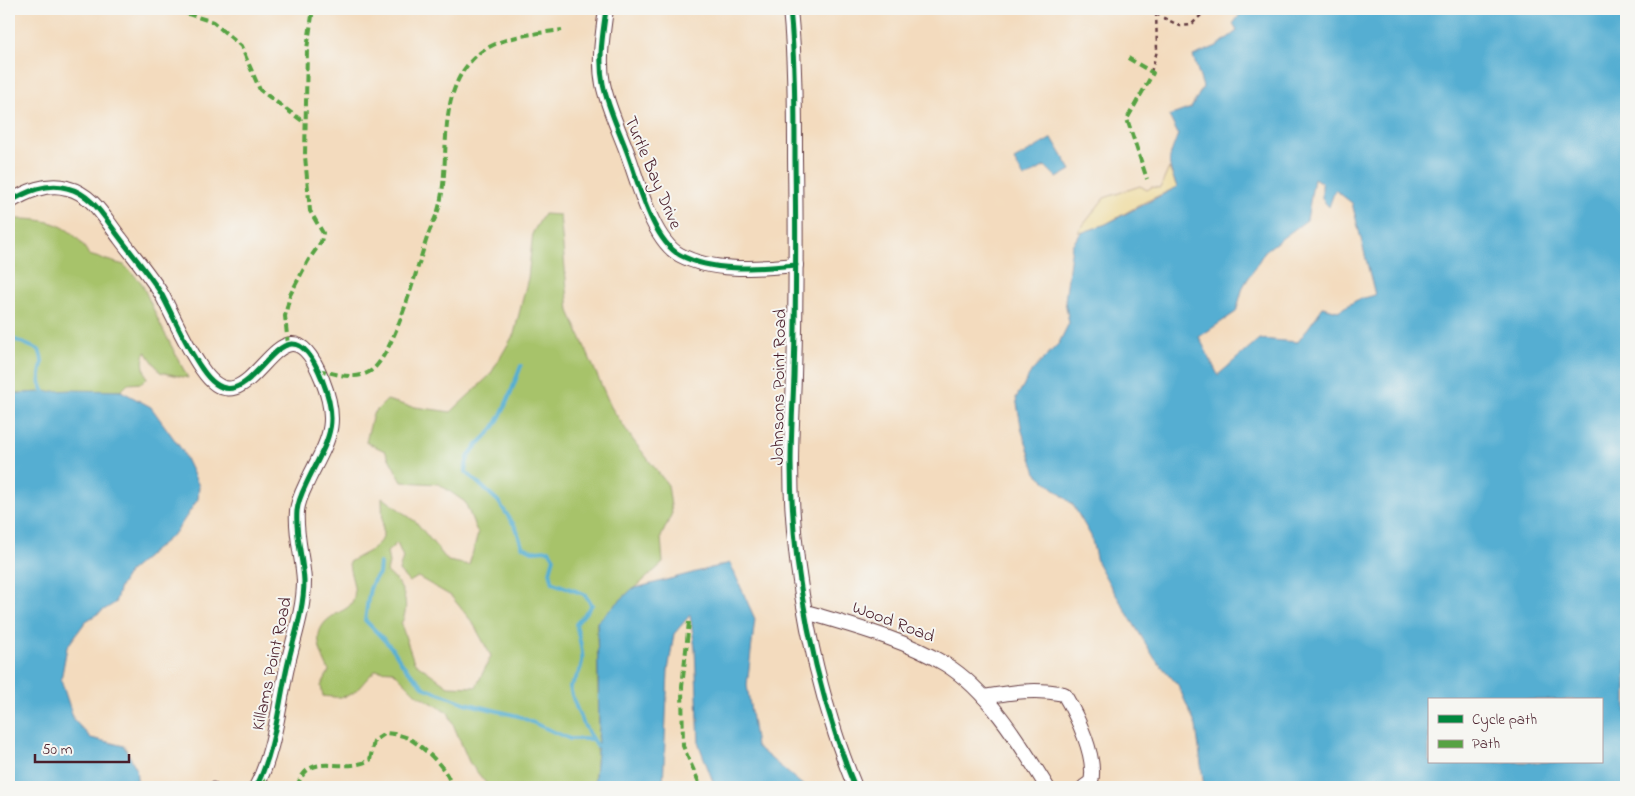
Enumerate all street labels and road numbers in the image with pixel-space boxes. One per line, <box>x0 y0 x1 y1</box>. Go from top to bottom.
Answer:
street label: Turtle Bay Drive <box>616 112 688 234</box>
street label: Johnsons Point Road <box>766 308 794 466</box>
street label: Killams Point Road <box>246 595 300 733</box>
street label: Wood Road <box>848 595 938 651</box>

